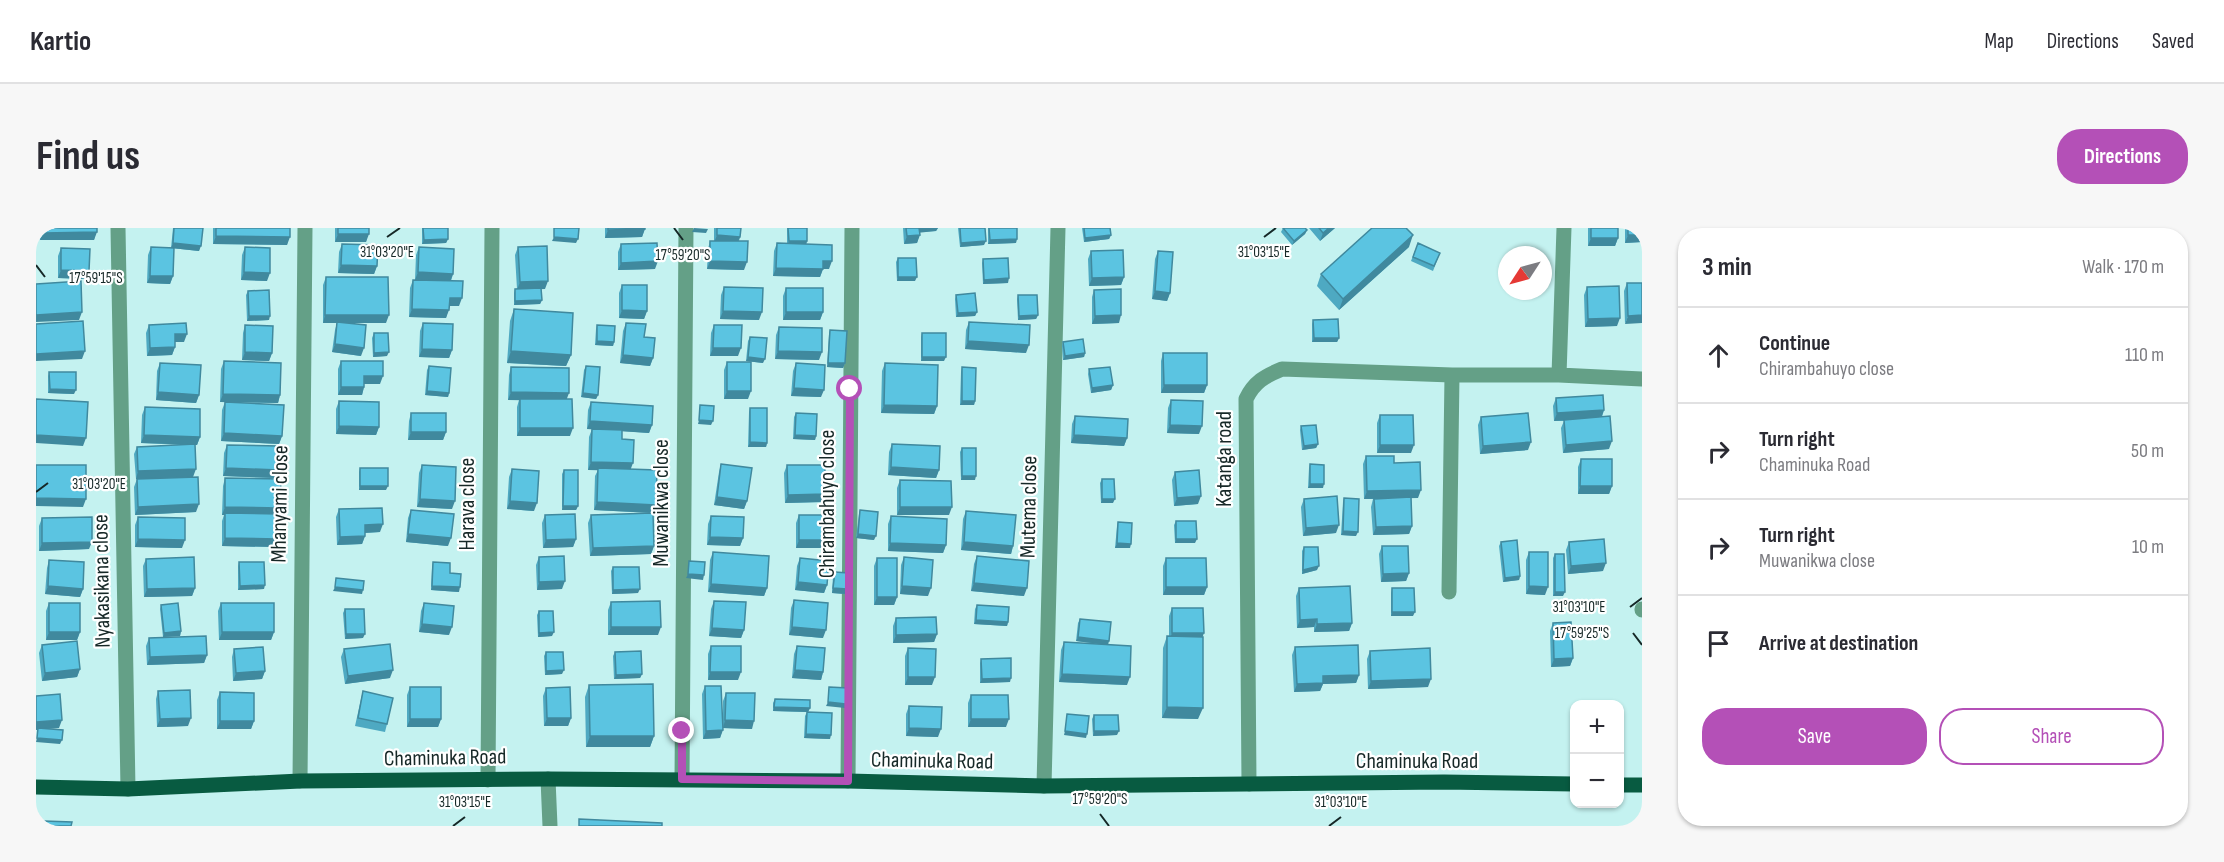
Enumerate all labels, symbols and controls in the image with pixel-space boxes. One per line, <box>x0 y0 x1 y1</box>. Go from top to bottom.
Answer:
text: Kartio <box>30 25 91 58</box>
text: Map <box>1984 29 2014 54</box>
text: Directions <box>2047 29 2119 54</box>
text: Saved <box>2152 29 2194 54</box>
button: Directions <box>2057 129 2188 184</box>
text: Find us <box>36 131 140 182</box>
text: 31°03'20"E <box>360 243 414 262</box>
text: 31°03'15"E <box>1238 243 1290 262</box>
text: 17°59'20"S <box>656 246 710 265</box>
north arrow <box>1498 246 1552 300</box>
text: 3 min <box>1702 252 1752 283</box>
text: Walk · 170 m <box>2082 255 2164 279</box>
text: 17°59'15"S <box>69 269 123 288</box>
text: Continue <box>1759 330 1830 357</box>
icon: ahead <box>1702 339 1735 372</box>
text: 110 m <box>2125 343 2164 367</box>
text: Chirambahuyo close <box>1759 357 1894 381</box>
route start <box>836 375 862 401</box>
street label: Katanga road <box>1211 411 1238 507</box>
text: Turn right <box>1759 426 1835 453</box>
street label: Chirambahuyo close <box>814 430 841 578</box>
icon: right <box>1702 435 1735 468</box>
street label: Muwanikwa close <box>648 439 675 567</box>
text: 50 m <box>2131 439 2164 463</box>
street label: Mhanyami close <box>265 445 295 563</box>
text: Chaminuka Road <box>1759 453 1870 477</box>
street label: Mutema close <box>1015 456 1043 558</box>
street label: Harava close <box>454 458 481 550</box>
text: 31°03'20"E <box>72 475 126 494</box>
street label: Nyakasikana close <box>87 514 117 648</box>
text: Turn right <box>1759 522 1835 549</box>
icon: right <box>1702 531 1735 564</box>
text: 10 m <box>2132 535 2164 559</box>
text: Muwanikwa close <box>1759 549 1875 573</box>
text: 31°03'10"E <box>1552 598 1606 617</box>
text: 17°59'25"S <box>1555 624 1609 643</box>
icon: arrive <box>1702 627 1735 660</box>
text: Arrive at destination <box>1759 630 1918 657</box>
map controls <box>1570 700 1624 808</box>
button: + <box>1570 700 1624 754</box>
button: Save <box>1702 708 1927 765</box>
button: Share <box>1939 708 2164 765</box>
route end <box>668 717 694 743</box>
street label: Chaminuka Road <box>384 743 506 773</box>
street label: Chaminuka Road <box>871 746 993 776</box>
street label: Chaminuka Road <box>1356 748 1478 775</box>
button: − <box>1570 754 1624 808</box>
text: 17°59'20"S <box>1073 790 1127 809</box>
text: 31°03'15"E <box>439 793 491 812</box>
text: 31°03'10"E <box>1314 793 1368 812</box>

